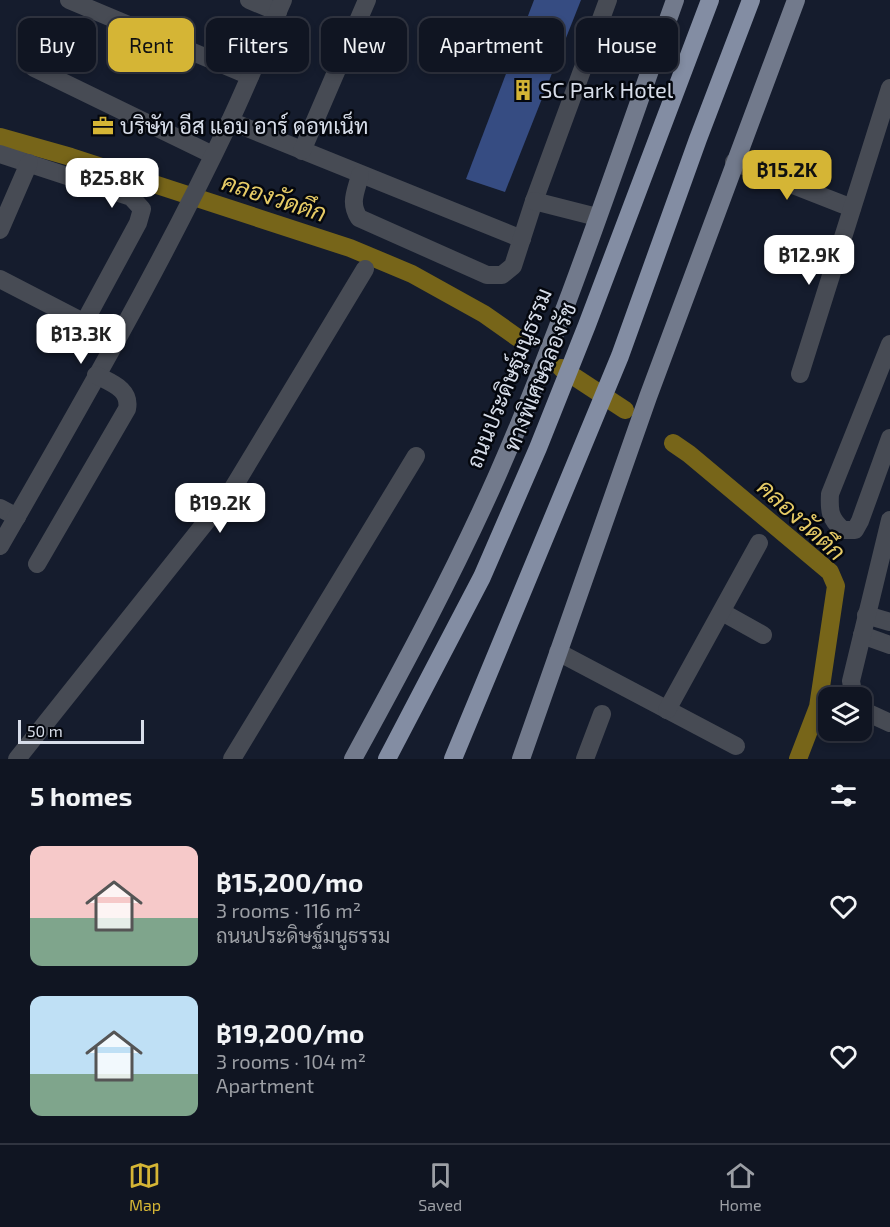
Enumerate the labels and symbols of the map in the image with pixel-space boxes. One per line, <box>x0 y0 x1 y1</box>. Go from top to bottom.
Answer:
place label: SC Park Hotel <box>540 76 674 102</box>
building icon: SC Park Hotel <box>511 78 535 102</box>
place label: บริษัท อีส แอม อาร์ ดอทเน็ท <box>120 111 369 138</box>
office icon: บริษัท อีส แอม อาร์ ดอทเน็ท <box>91 114 115 138</box>
pin: ฿15.2K <box>738 150 836 201</box>
pin: ฿25.8K <box>63 158 161 209</box>
water label: คลองวัดตึก <box>218 166 330 227</box>
pin: ฿12.9K <box>760 235 858 286</box>
street label: ถนนประดิษฐ์มนูธรรม <box>460 284 560 473</box>
street label: ทางพิเศษฉลองรัช <box>497 298 581 455</box>
pin: ฿13.3K <box>32 314 130 365</box>
water label: คลองวัดตึก <box>752 472 852 566</box>
pin: ฿19.2K <box>171 483 269 534</box>
scale bar <box>18 717 144 744</box>

